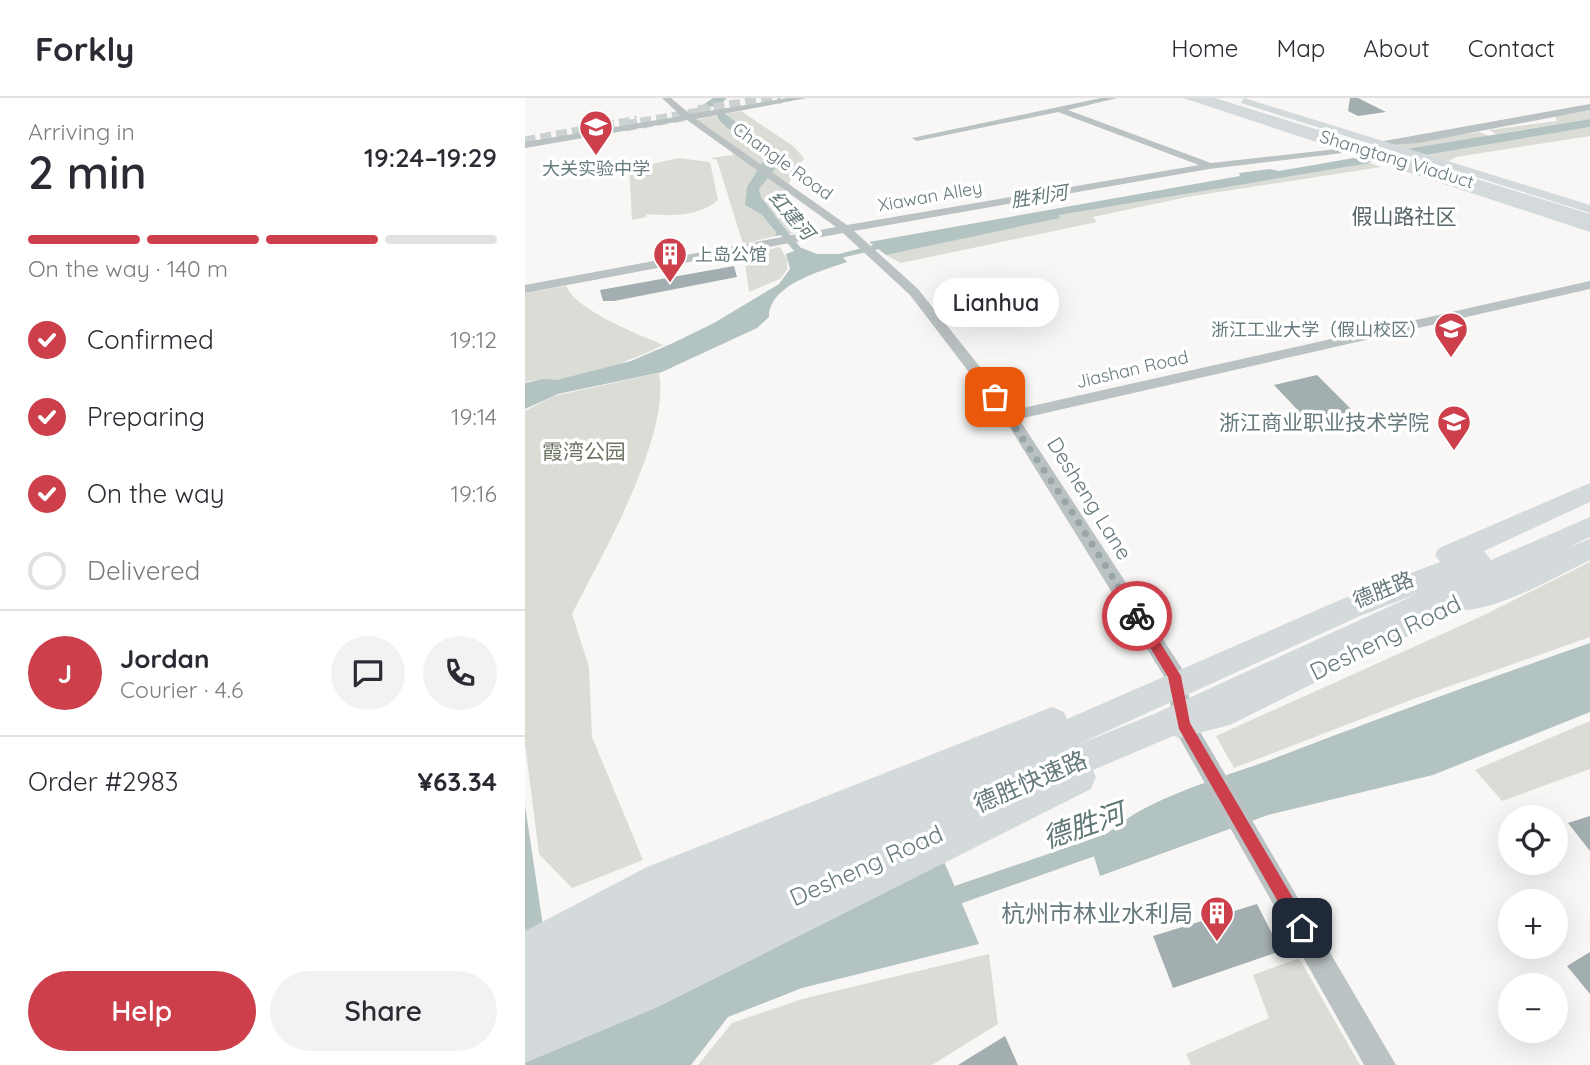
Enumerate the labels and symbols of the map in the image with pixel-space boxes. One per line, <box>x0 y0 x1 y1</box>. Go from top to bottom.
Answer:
school or university icon: 大关实验中学 <box>577 108 615 157</box>
street label: Changle Road <box>728 117 838 205</box>
street label: Shangtang Viaduct <box>1317 125 1477 193</box>
place label: 大关实验中学 <box>542 157 650 180</box>
street label: Xiawan Alley <box>876 176 984 216</box>
water label: 胜利河 <box>1009 179 1073 212</box>
water label: 红建河 <box>764 186 822 247</box>
district label: 假山路社区 <box>1352 203 1457 229</box>
building icon: 上岛公馆 <box>651 235 689 284</box>
place label: 上岛公馆 <box>695 243 767 266</box>
callout: Lianhua <box>932 278 1058 327</box>
school or university icon: 浙江工业大学（假山校区） <box>1432 310 1470 359</box>
place label: 浙江工业大学（假山校区） <box>1211 318 1427 341</box>
street label: Jiashan Road <box>1074 345 1190 393</box>
pin <box>965 367 1025 427</box>
school or university icon: 浙江商业职业技术学院 <box>1435 403 1473 452</box>
place label: 浙江商业职业技术学院 <box>1219 409 1429 435</box>
street label: Desheng Lane <box>1042 432 1138 564</box>
park label: 霞湾公园 <box>542 438 626 464</box>
street label: 德胜路 <box>1349 565 1417 613</box>
courier <box>1102 581 1172 651</box>
street label: Desheng Road <box>1305 587 1465 687</box>
street label: 德胜快速路 <box>969 744 1091 818</box>
water label: 德胜河 <box>1038 793 1133 855</box>
street label: Desheng Road <box>785 818 947 912</box>
building icon: 杭州市林业水利局 <box>1198 894 1236 943</box>
place label: 杭州市林业水利局 <box>1001 898 1193 928</box>
pin <box>1272 898 1332 958</box>

